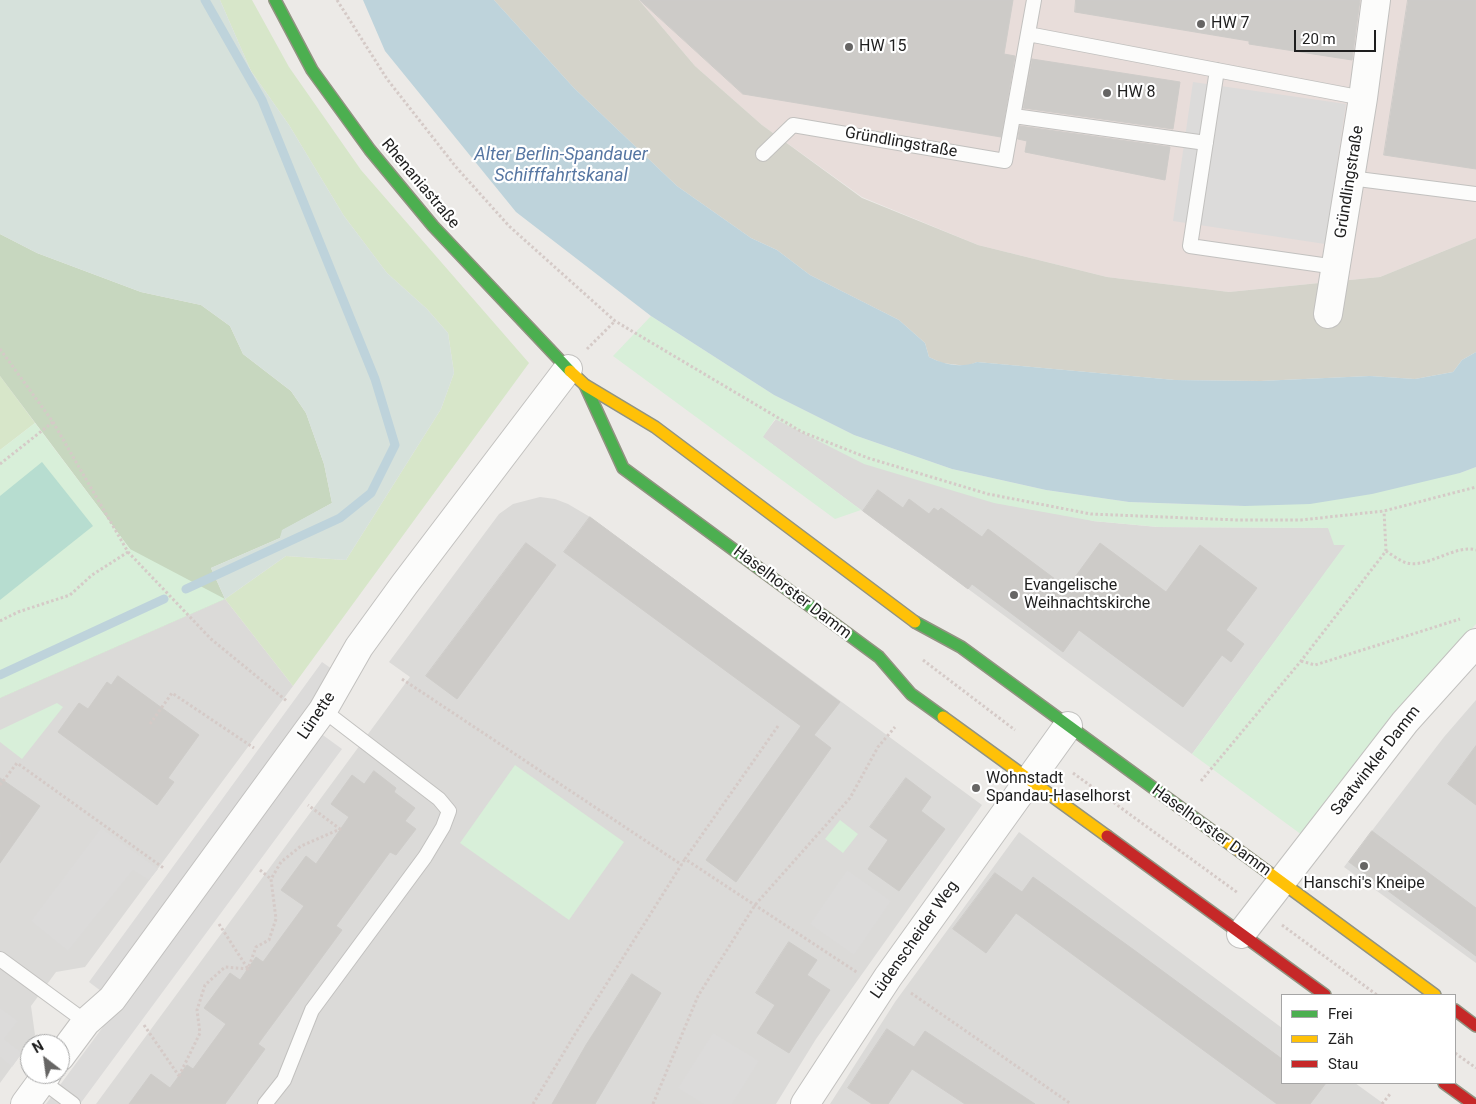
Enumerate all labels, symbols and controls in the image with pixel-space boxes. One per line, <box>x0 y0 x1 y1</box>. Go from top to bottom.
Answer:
place label: HW 7 <box>1211 14 1250 34</box>
marker: HW 7 <box>1195 18 1207 30</box>
scale bar <box>1296 20 1378 52</box>
text: 20 m <box>1302 30 1336 48</box>
place label: HW 15 <box>859 37 907 57</box>
marker: HW 15 <box>843 41 855 53</box>
place label: HW 8 <box>1117 83 1156 103</box>
marker: HW 8 <box>1101 87 1113 99</box>
street label: Gründlingstraße <box>843 124 959 162</box>
street label: Gründlingstraße <box>1332 124 1368 240</box>
street label: Rhenaniastraße <box>377 135 463 233</box>
water label: Alter Berlin-Spandauer Schifffahrtskanal <box>474 144 648 186</box>
street label: Haselhorster Damm <box>729 542 855 644</box>
place label: Evangelische Weihnachtskirche <box>1024 576 1150 614</box>
marker: Evangelische Weihnachtskirche <box>1008 589 1020 601</box>
street label: Lünette <box>294 689 340 743</box>
street label: Saatwinkler Damm <box>1327 702 1425 820</box>
place label: Wohnstadt Spandau-Haselhorst <box>986 769 1131 807</box>
street label: Haselhorster Damm <box>1148 781 1274 881</box>
marker: Wohnstadt Spandau-Haselhorst <box>970 782 982 794</box>
marker: Hanschi's Kneipe <box>1358 860 1370 872</box>
place label: Hanschi's Kneipe <box>1303 874 1425 894</box>
street label: Lüdenscheider Weg <box>867 877 963 1003</box>
legend <box>1281 994 1456 1084</box>
text: Frei <box>1328 1005 1353 1023</box>
text: Zäh <box>1328 1030 1353 1048</box>
north arrow <box>20 1034 70 1084</box>
text: N <box>30 1037 46 1056</box>
text: Stau <box>1328 1055 1358 1073</box>

